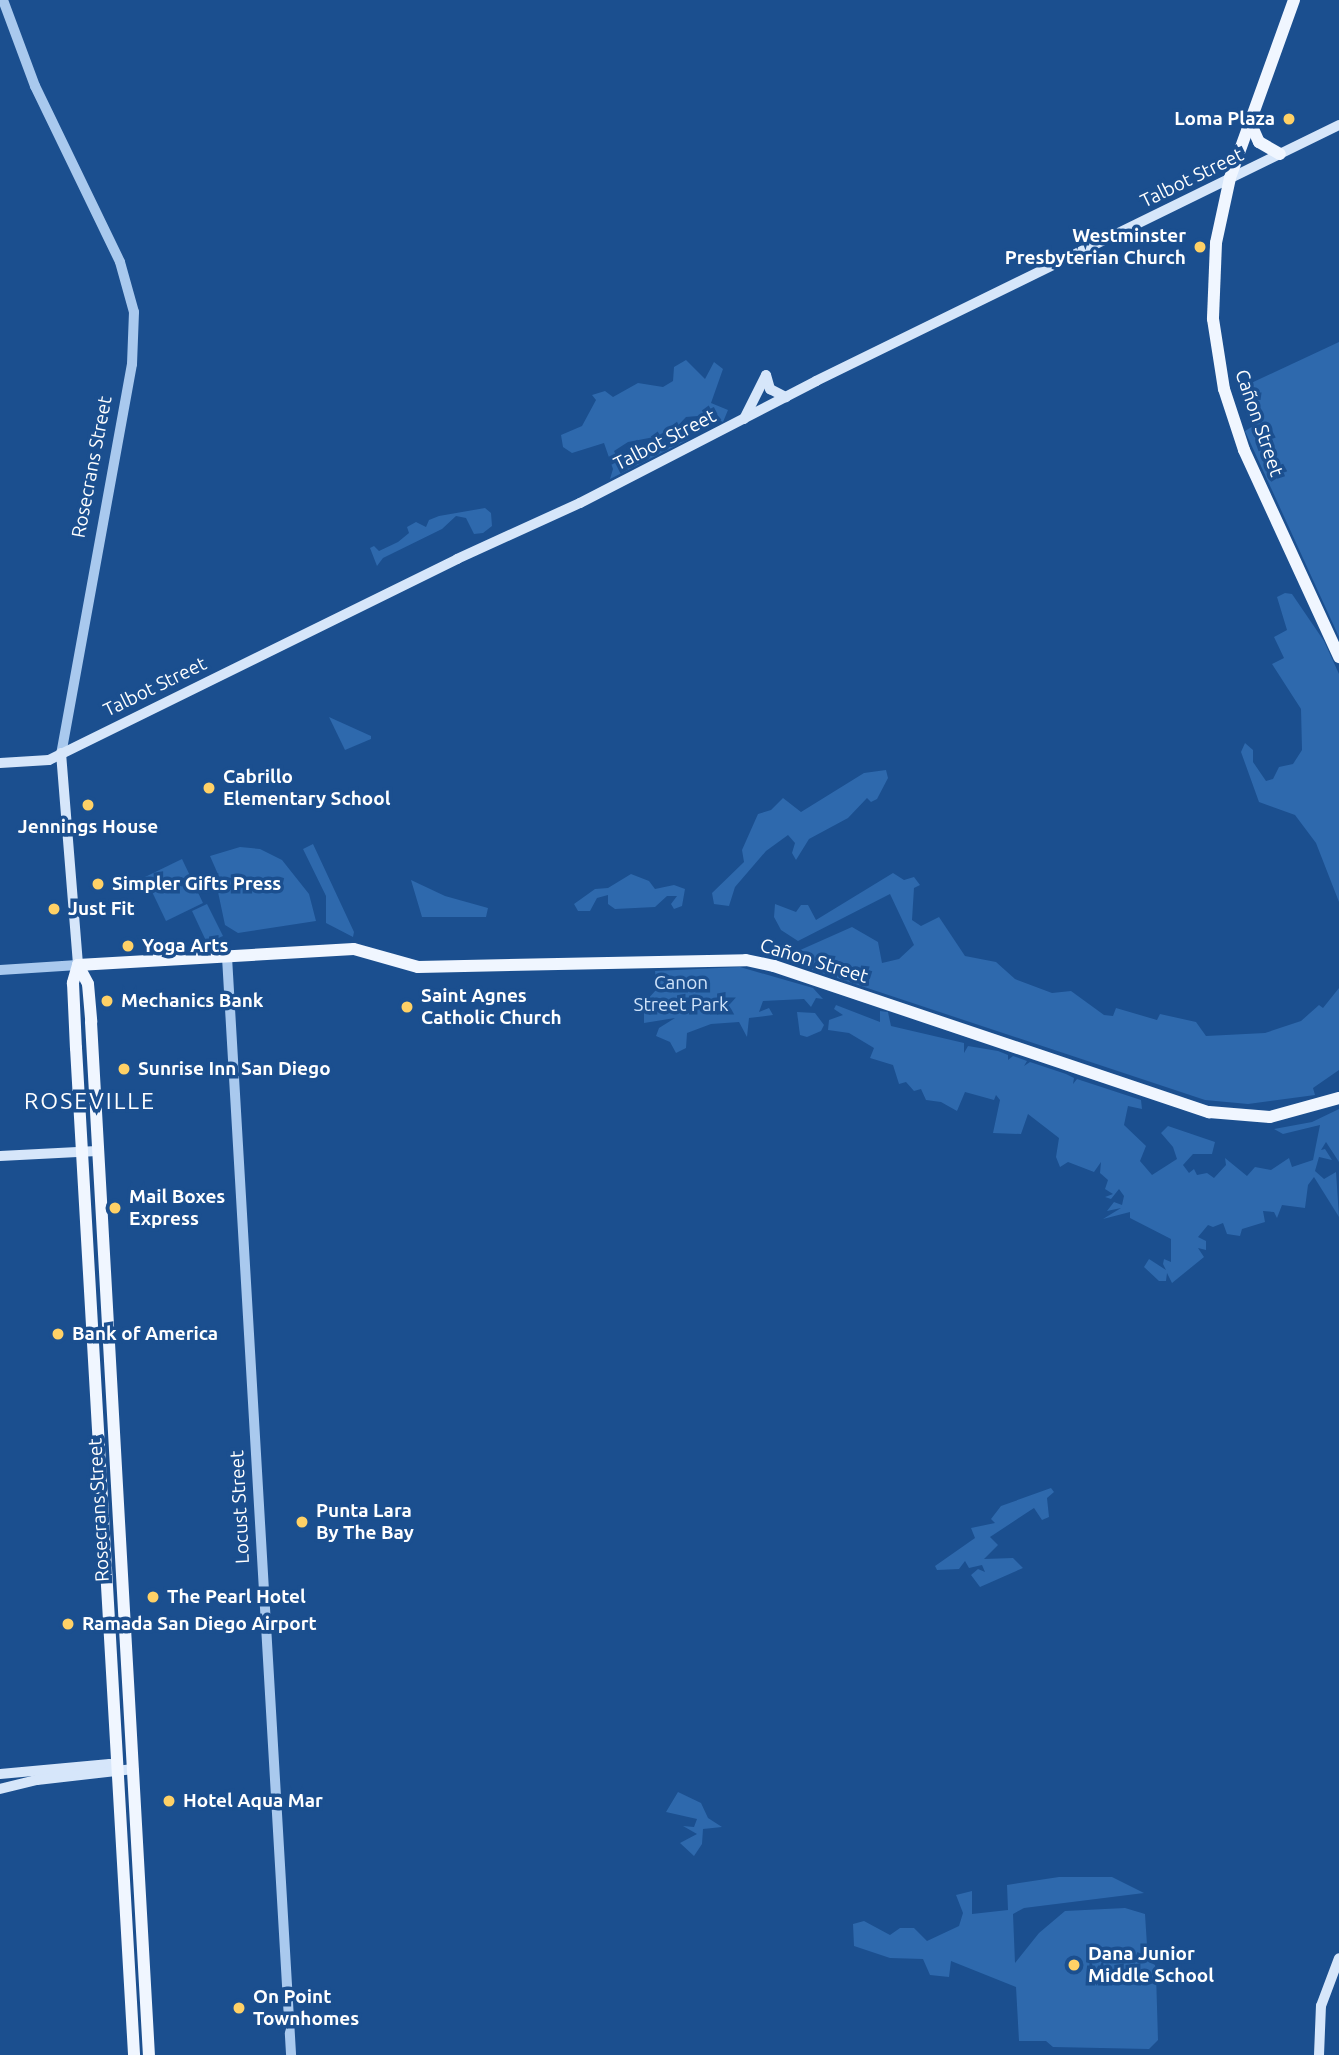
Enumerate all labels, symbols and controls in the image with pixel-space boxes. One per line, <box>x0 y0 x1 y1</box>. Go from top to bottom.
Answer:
place label: Loma Plaza <box>1174 108 1275 130</box>
marker: Loma Plaza <box>1281 111 1297 127</box>
street label: Talbot Street <box>1137 143 1247 213</box>
place label: Westminster Presbyterian Church <box>1005 225 1186 269</box>
marker: Westminster Presbyterian Church <box>1192 239 1208 255</box>
street label: Cañon Street <box>1230 367 1288 479</box>
street label: Rosecrans Street <box>67 394 117 540</box>
street label: Talbot Street <box>610 404 720 476</box>
street label: Talbot Street <box>100 652 210 722</box>
place label: Cabrillo Elementary School <box>223 766 390 810</box>
marker: Cabrillo Elementary School <box>201 780 217 796</box>
marker: Jennings House <box>80 797 96 813</box>
place label: Jennings House <box>18 816 158 838</box>
place label: Simpler Gifts Press <box>112 873 281 895</box>
marker: Simpler Gifts Press <box>90 876 106 892</box>
place label: Just Fit <box>68 898 135 920</box>
marker: Just Fit <box>46 901 62 917</box>
street label: Cañon Street <box>757 934 871 988</box>
place label: Yoga Arts <box>142 935 228 957</box>
marker: Yoga Arts <box>120 938 136 954</box>
park label: Canon Street Park <box>633 972 729 1016</box>
place label: Saint Agnes Catholic Church <box>421 985 562 1029</box>
place label: Mechanics Bank <box>121 990 263 1012</box>
marker: Mechanics Bank <box>99 993 115 1009</box>
marker: Saint Agnes Catholic Church <box>399 999 415 1015</box>
place label: Sunrise Inn San Diego <box>138 1058 331 1080</box>
marker: Sunrise Inn San Diego <box>116 1061 132 1077</box>
district label: ROSEVILLE <box>25 1087 155 1115</box>
place label: Mail Boxes Express <box>129 1186 225 1230</box>
marker: Mail Boxes Express <box>107 1200 123 1216</box>
place label: Bank of America <box>72 1323 218 1345</box>
marker: Bank of America <box>50 1326 66 1342</box>
street label: Rosecrans Street <box>84 1438 114 1582</box>
street label: Locust Street <box>226 1450 254 1564</box>
place label: Punta Lara By The Bay <box>316 1500 414 1544</box>
marker: Punta Lara By The Bay <box>294 1514 310 1530</box>
place label: The Pearl Hotel <box>167 1586 306 1608</box>
marker: The Pearl Hotel <box>145 1589 161 1605</box>
place label: Ramada San Diego Airport <box>82 1613 317 1635</box>
marker: Ramada San Diego Airport <box>60 1616 76 1632</box>
place label: Hotel Aqua Mar <box>183 1790 323 1812</box>
marker: Hotel Aqua Mar <box>161 1793 177 1809</box>
place label: Dana Junior Middle School <box>1088 1943 1214 1987</box>
marker: Dana Junior Middle School <box>1066 1957 1082 1973</box>
place label: On Point Townhomes <box>253 1986 359 2030</box>
marker: On Point Townhomes <box>231 2000 247 2016</box>

